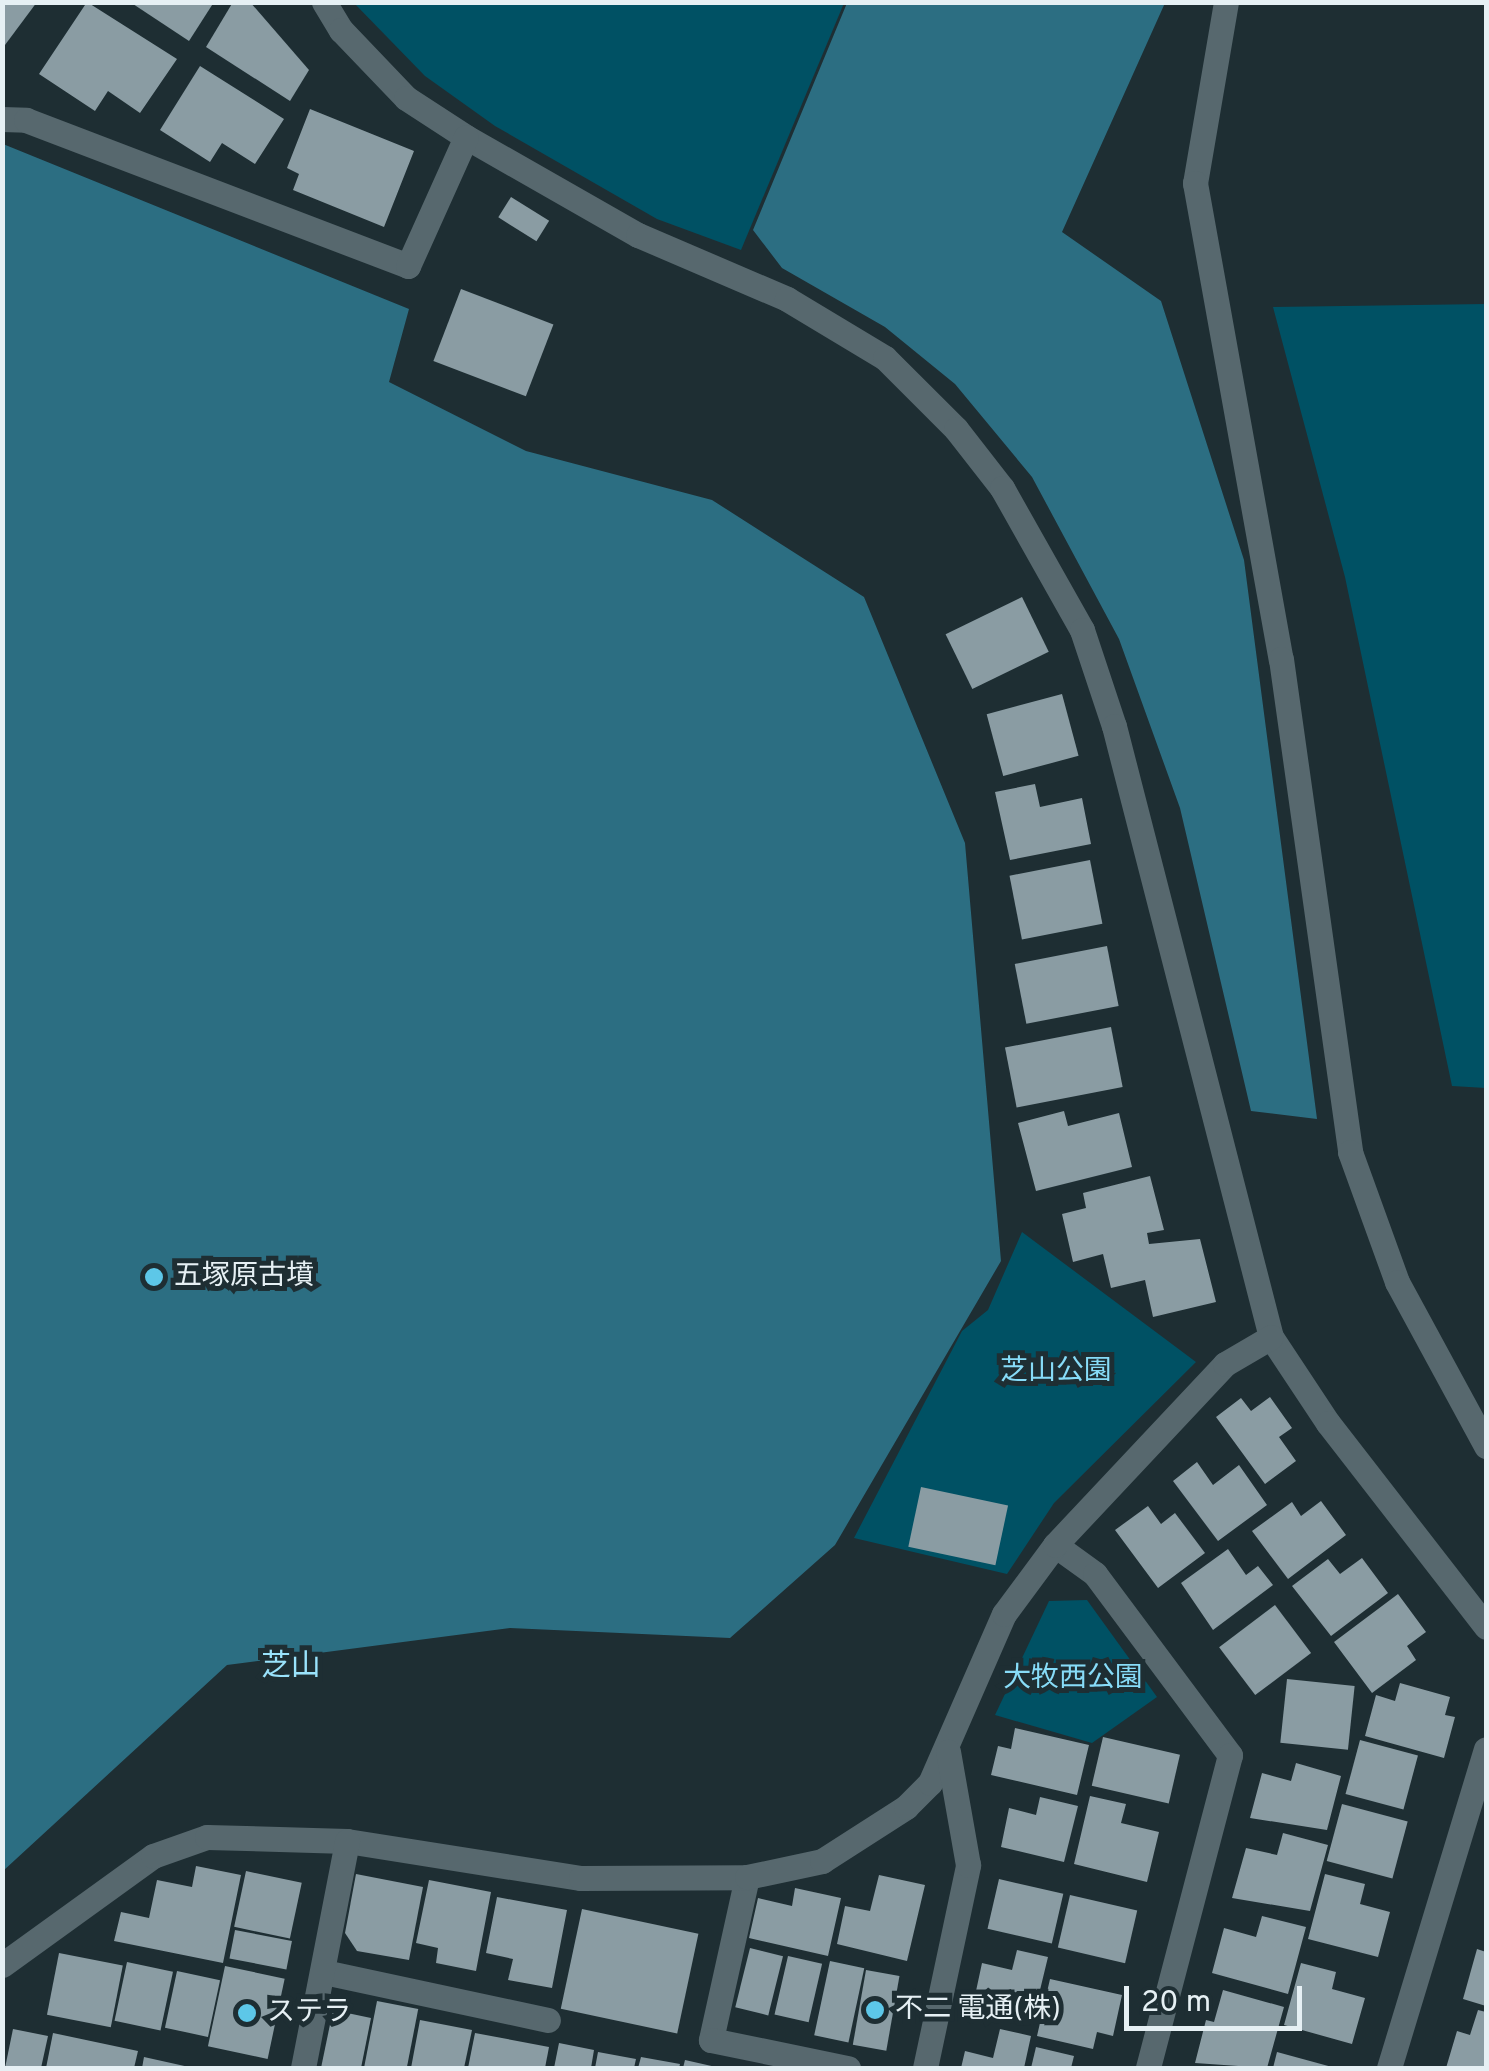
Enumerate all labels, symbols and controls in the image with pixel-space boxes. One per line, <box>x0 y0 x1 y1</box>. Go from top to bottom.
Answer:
place label: 五塚原古墳 <box>174 1260 314 1294</box>
marker: 五塚原古墳 <box>143 1266 165 1288</box>
park label: 芝山公園 <box>1000 1355 1112 1389</box>
district label: 芝山 <box>261 1650 321 1686</box>
park label: 大牧西公園 <box>1003 1662 1143 1696</box>
scale bar <box>1129 1966 1306 2028</box>
text: 20 m <box>1141 1985 1211 2022</box>
place label: 不二 電通(株) <box>895 1993 1061 2027</box>
place label: ステラ <box>267 1996 351 2030</box>
marker: 不二 電通(株) <box>864 1999 886 2021</box>
marker: ステラ <box>236 2002 258 2024</box>

